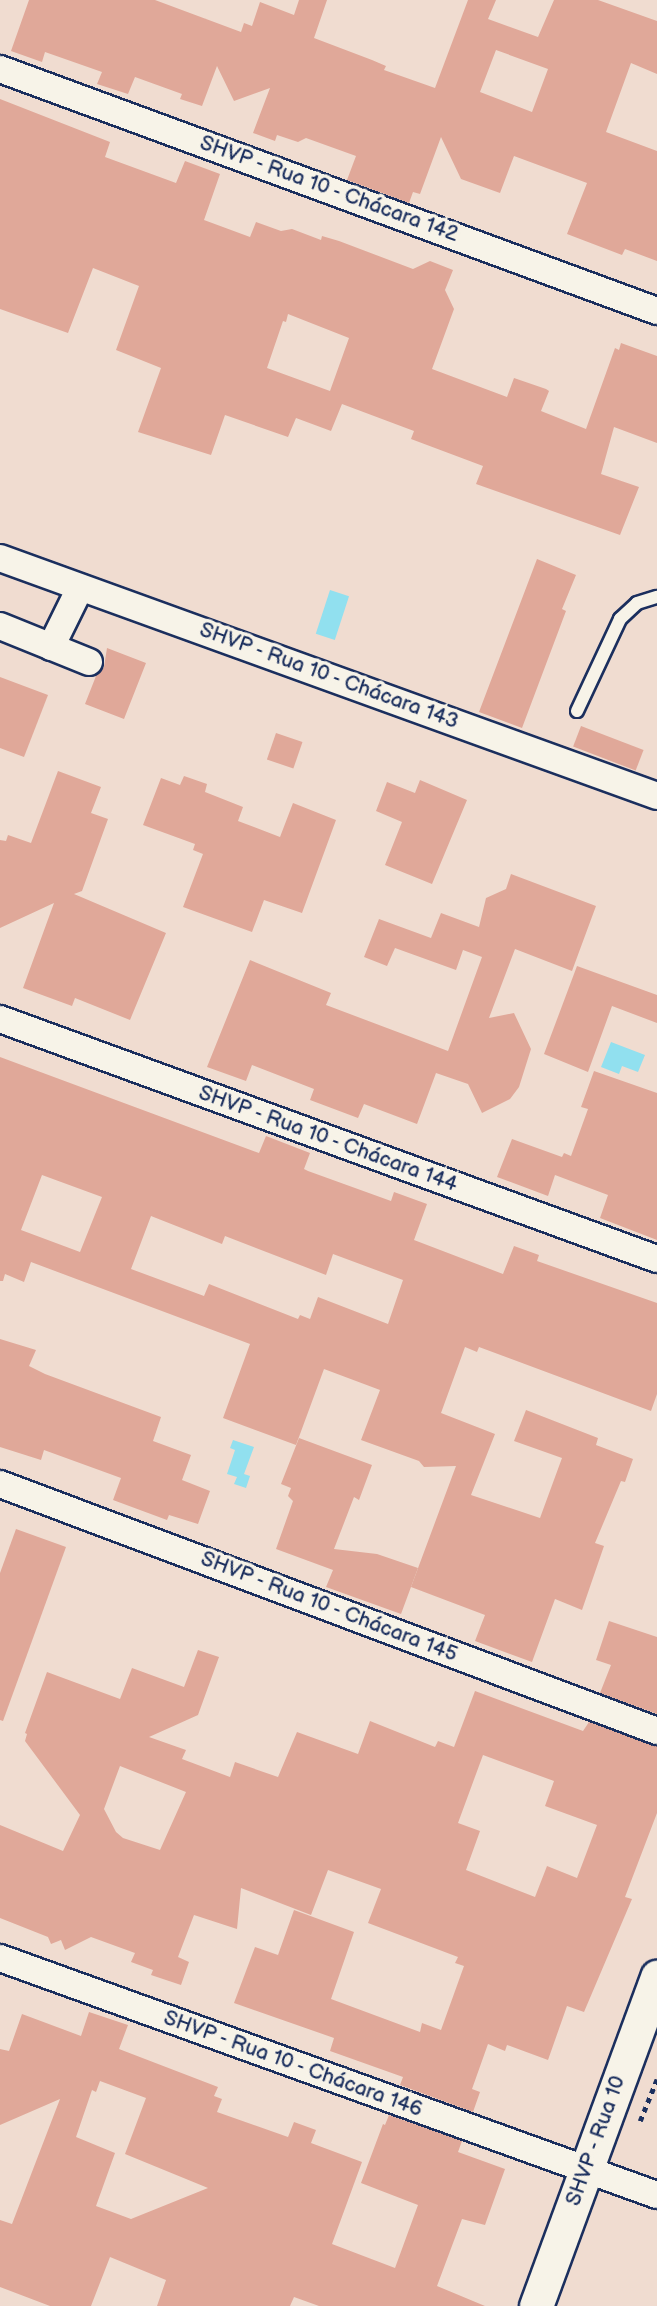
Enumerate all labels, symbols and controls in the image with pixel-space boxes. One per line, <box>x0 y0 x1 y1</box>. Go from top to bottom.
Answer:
street label: SHVP - Rua 10 - Chácara 142 <box>195 130 463 248</box>
street label: SHVP - Rua 10 - Chácara 143 <box>195 617 463 735</box>
street label: SHVP - Rua 10 - Chácara 144 <box>194 1080 462 1198</box>
street label: SHVP - Rua 10 - Chácara 145 <box>196 1546 462 1668</box>
street label: SHVP - Rua 10 - Chácara 146 <box>159 2005 427 2123</box>
street label: SHVP - Rua 10 <box>561 2072 631 2210</box>

